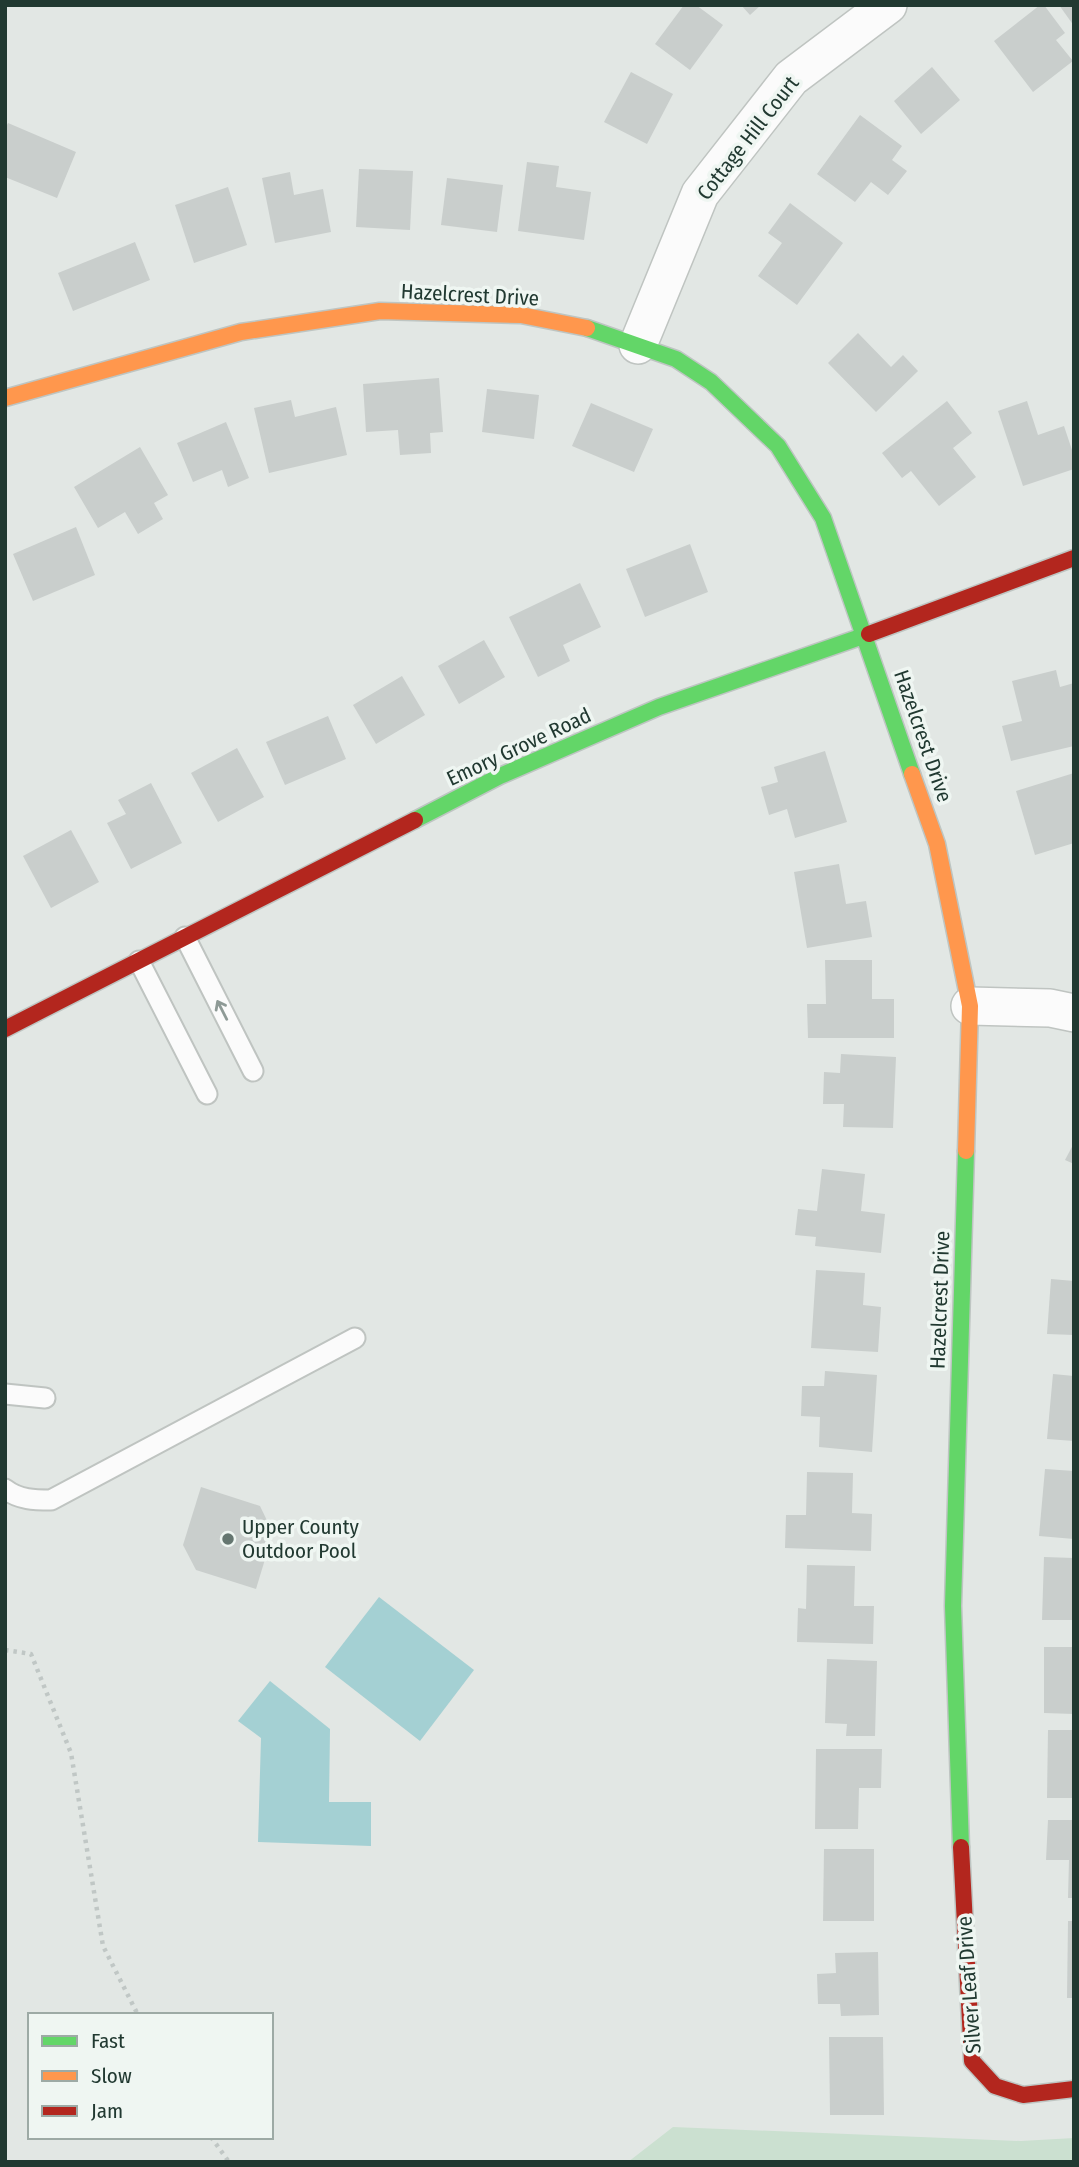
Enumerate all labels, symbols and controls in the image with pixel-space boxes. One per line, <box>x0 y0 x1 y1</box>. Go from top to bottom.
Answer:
street label: Cottage Hill Court <box>691 71 805 205</box>
street label: Hazelcrest Drive <box>400 278 540 312</box>
street label: Hazelcrest Drive <box>888 666 958 806</box>
street label: Emory Grove Road <box>443 702 595 792</box>
one-way arrow <box>214 1000 228 1021</box>
street label: Hazelcrest Drive <box>925 1230 955 1370</box>
place label: Upper County Outdoor Pool <box>242 1514 359 1564</box>
marker: Upper County Outdoor Pool <box>220 1531 236 1547</box>
street label: Silver Leaf Drive <box>951 1915 987 2055</box>
legend <box>28 2013 273 2139</box>
text: Fast <box>91 2028 125 2054</box>
text: Slow <box>91 2063 132 2089</box>
text: Jam <box>91 2098 123 2124</box>

